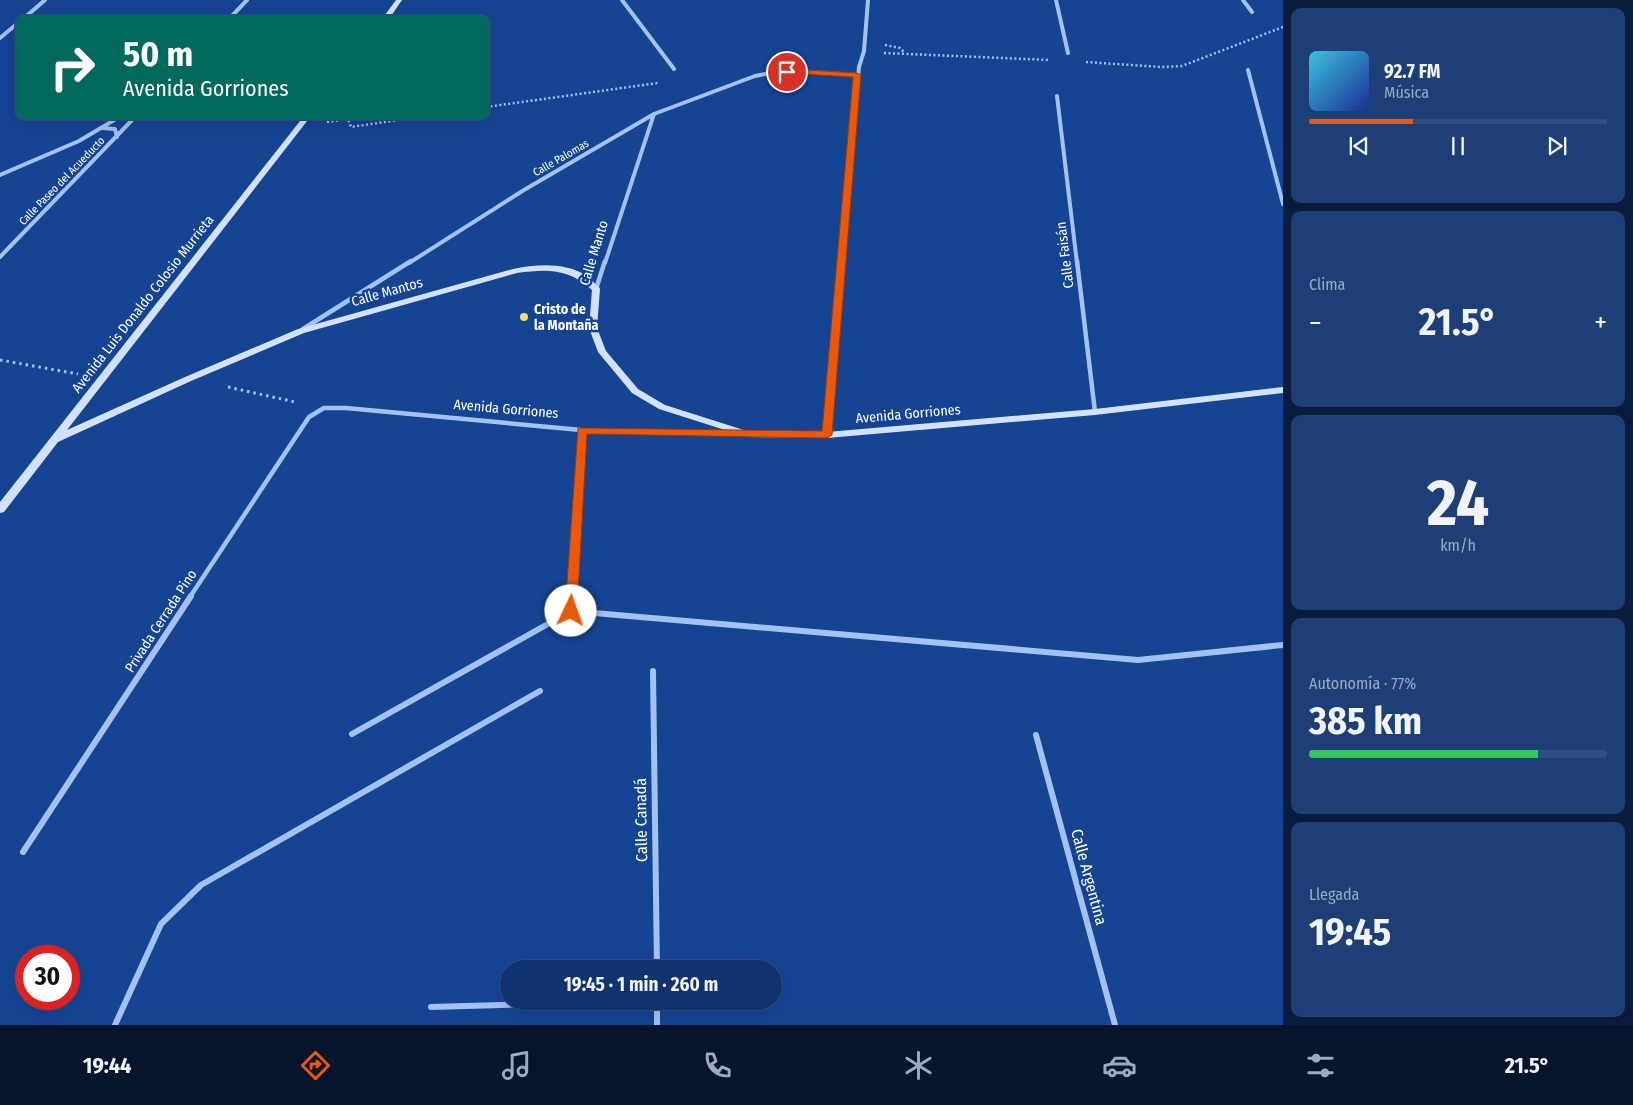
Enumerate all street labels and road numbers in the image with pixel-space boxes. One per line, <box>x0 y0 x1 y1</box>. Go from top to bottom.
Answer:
street label: Calle Paseo del Acueducto <box>17 134 108 228</box>
street label: Calle Palomas <box>531 137 591 179</box>
street label: Avenida Luis Donaldo Colosio Murrieta <box>68 212 218 396</box>
street label: Calle Manto <box>576 218 612 288</box>
street label: Calle Faisán <box>1052 221 1078 289</box>
street label: Calle Mantos <box>350 274 425 310</box>
street label: Avenida Gorriones <box>453 396 559 422</box>
street label: Avenida Gorriones <box>855 401 961 427</box>
street label: Privada Cerrada Pino <box>121 566 201 676</box>
street label: Calle Canadá <box>631 778 651 862</box>
street label: Calle Argentina <box>1067 827 1111 927</box>

